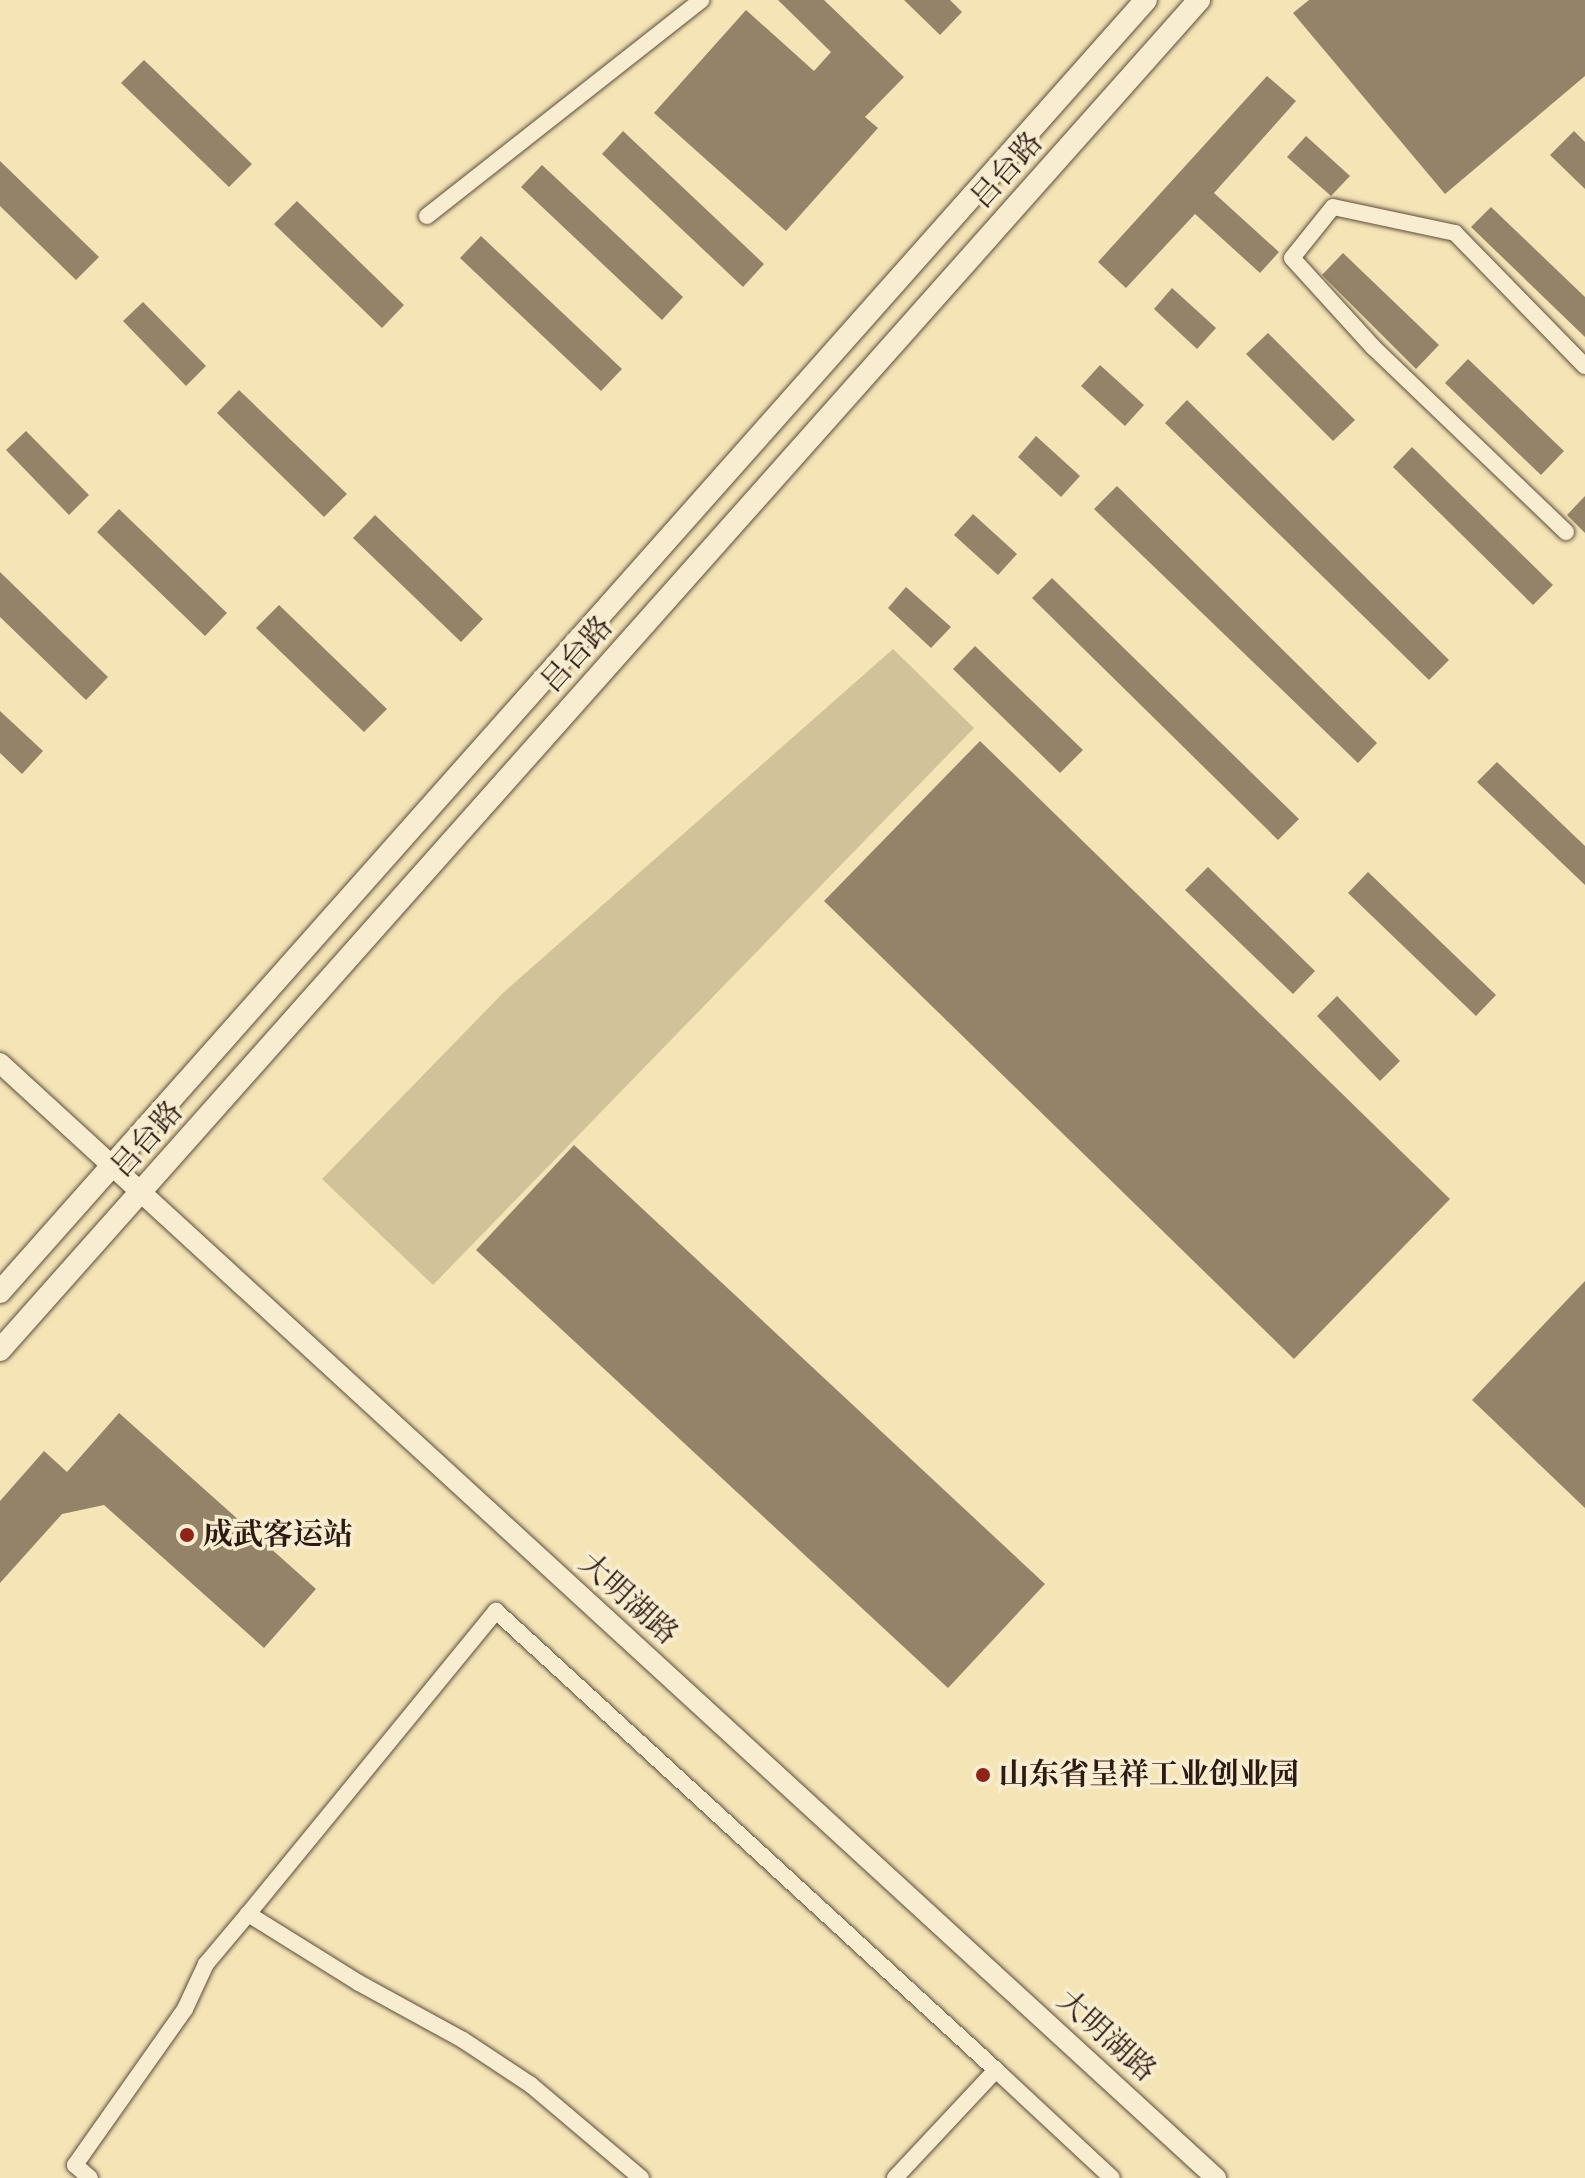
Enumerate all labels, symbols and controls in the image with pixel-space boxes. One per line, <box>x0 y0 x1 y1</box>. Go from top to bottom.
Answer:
street label: 吕台路 <box>964 126 1050 216</box>
street label: 吕台路 <box>534 610 620 700</box>
street label: 吕台路 <box>104 1095 190 1185</box>
place label: 成武客运站 <box>203 1517 353 1553</box>
marker: 成武客运站 <box>178 1526 196 1544</box>
street label: 大明湖路 <box>571 1545 685 1653</box>
place label: 山东省呈祥工业创业园 <box>999 1757 1299 1793</box>
marker: 山东省呈祥工业创业园 <box>974 1766 992 1784</box>
street label: 大明湖路 <box>1049 1982 1163 2090</box>

